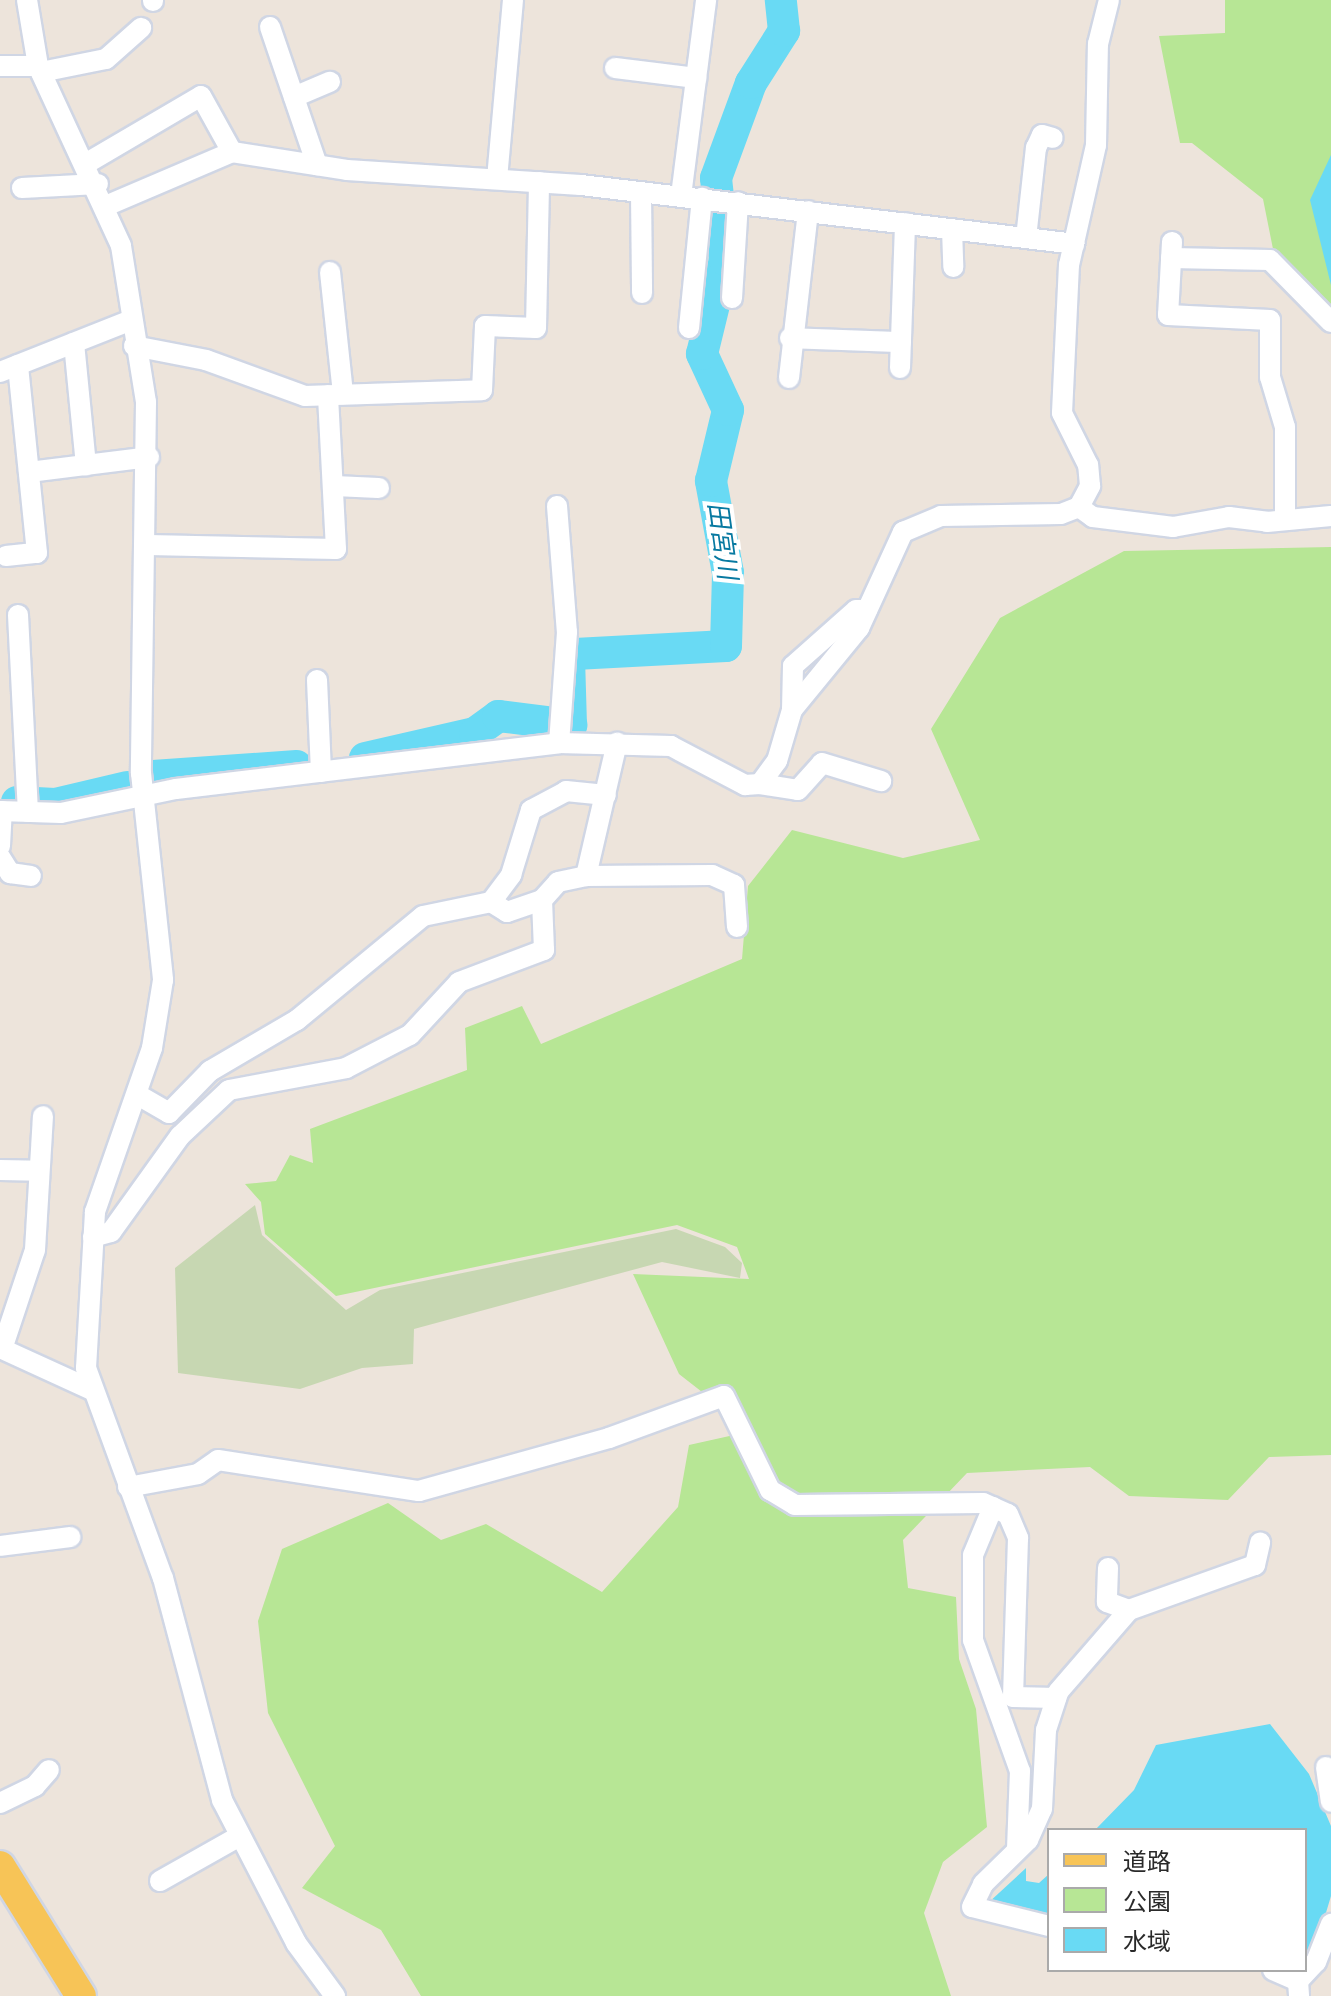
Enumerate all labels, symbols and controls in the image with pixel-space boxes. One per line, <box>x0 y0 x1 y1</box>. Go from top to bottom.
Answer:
water label: 田宮川 <box>699 500 741 582</box>
legend <box>1047 1828 1307 1972</box>
text: 道路 <box>1123 1849 1171 1879</box>
text: 公園 <box>1123 1889 1171 1919</box>
text: 水域 <box>1123 1929 1171 1959</box>

